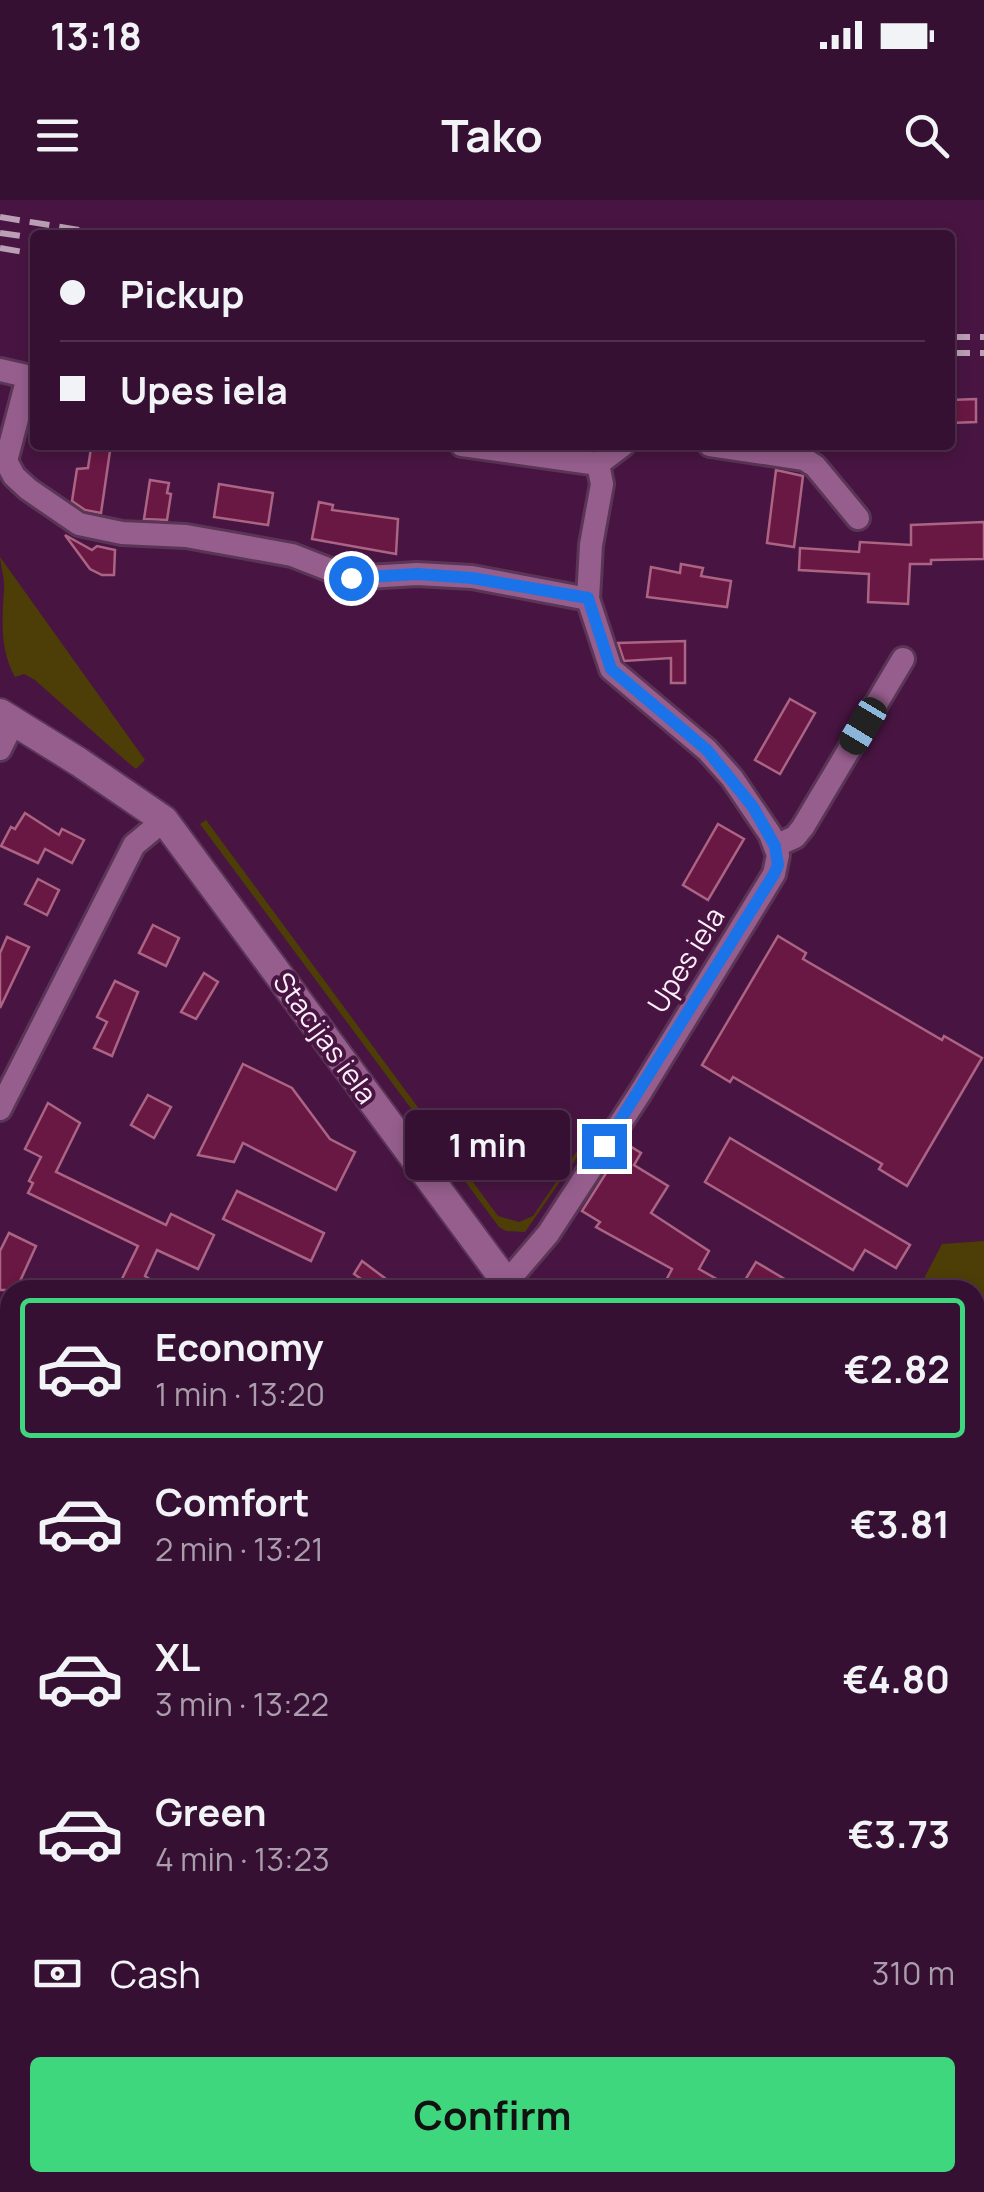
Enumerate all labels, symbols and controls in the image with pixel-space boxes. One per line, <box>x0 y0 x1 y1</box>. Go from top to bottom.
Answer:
text: 13:18 <box>50 9 142 61</box>
text: Tako <box>441 104 543 166</box>
icon: menu <box>30 108 85 163</box>
icon: search <box>899 108 954 163</box>
text: Pickup <box>120 267 244 319</box>
text: Upes iela <box>120 363 288 415</box>
route start <box>329 556 374 601</box>
car <box>835 693 891 759</box>
street label: Upes iela <box>638 899 733 1020</box>
street label: Stacijas iela <box>265 964 386 1111</box>
callout: 1 min <box>404 1111 569 1181</box>
text: 1 min <box>448 1123 527 1167</box>
route end <box>582 1124 627 1169</box>
text: Economy <box>155 1320 324 1372</box>
icon: car <box>35 1323 125 1413</box>
text: €2.82 <box>844 1342 950 1394</box>
text: 1 min · 13:20 <box>155 1372 325 1416</box>
text: Comfort <box>155 1475 309 1527</box>
icon: car <box>35 1478 125 1568</box>
text: €3.81 <box>851 1497 950 1549</box>
text: 2 min · 13:21 <box>155 1527 324 1571</box>
text: XL <box>155 1630 200 1682</box>
icon: car <box>35 1633 125 1723</box>
text: €4.80 <box>843 1652 950 1704</box>
text: 3 min · 13:22 <box>155 1682 329 1726</box>
text: Green <box>155 1785 267 1837</box>
icon: car <box>35 1788 125 1878</box>
text: €3.73 <box>848 1807 950 1859</box>
text: 4 min · 13:23 <box>155 1837 330 1881</box>
icon: cash <box>30 1946 85 2001</box>
text: Cash <box>110 1947 201 1999</box>
text: 310 m <box>872 1951 955 1995</box>
button: Confirm <box>30 2057 955 2172</box>

